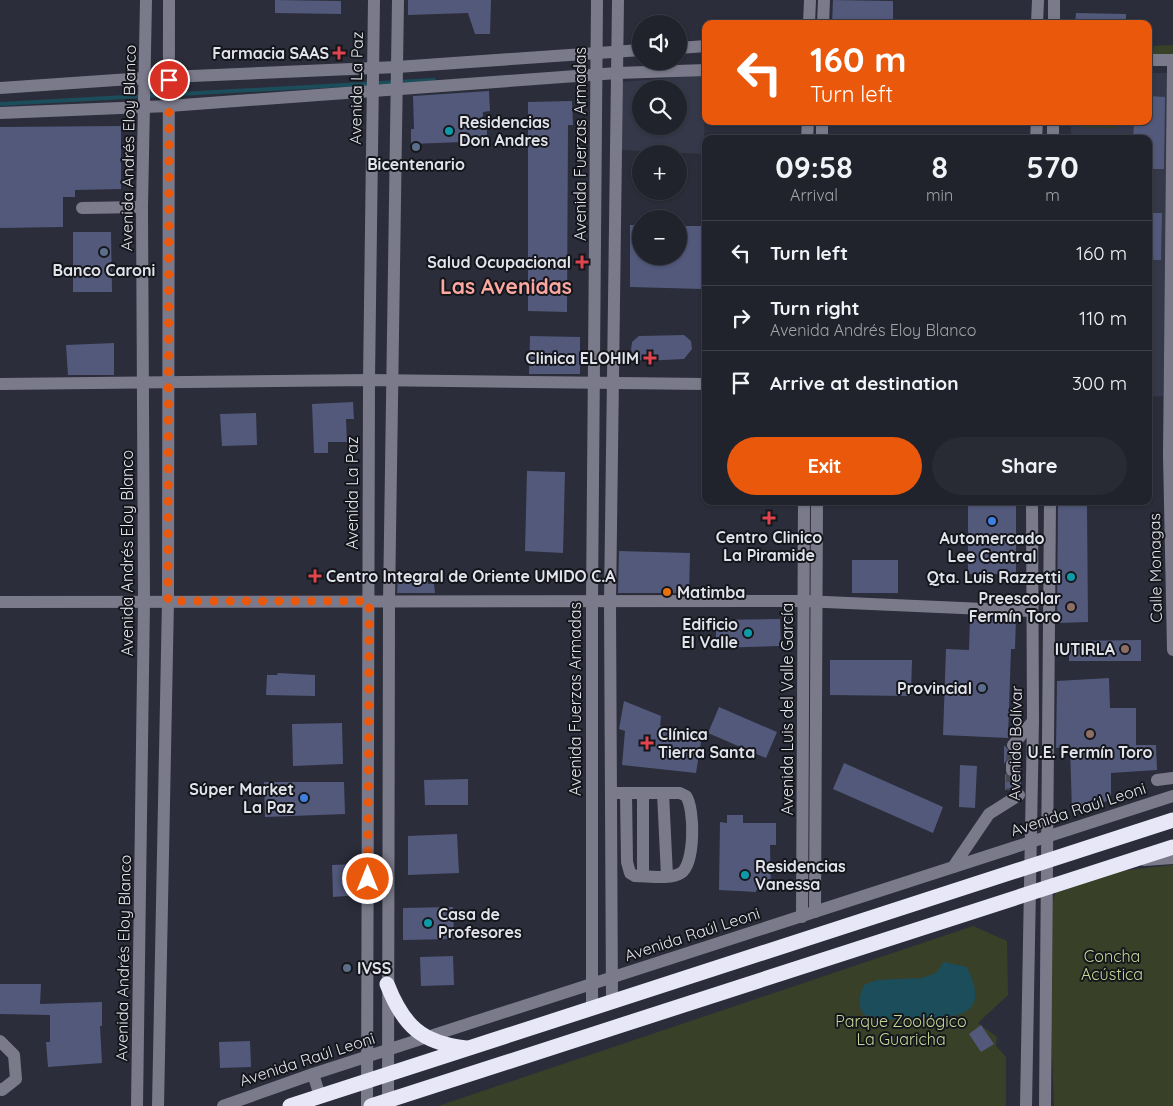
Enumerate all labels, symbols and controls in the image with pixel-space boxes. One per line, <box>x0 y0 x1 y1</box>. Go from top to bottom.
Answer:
map controls <box>632 15 687 265</box>
button: sound <box>632 15 687 70</box>
street label: Avenida La Paz <box>345 31 367 145</box>
text: 160 m <box>810 37 907 81</box>
icon: left <box>727 40 792 105</box>
place label: Farmacia SAAS <box>212 43 329 63</box>
street label: Avenida Andrés Eloy Blanco <box>116 45 140 251</box>
marker: Farmacia SAAS <box>333 47 345 59</box>
street label: Avenida Fuerzas Armadas <box>570 47 590 241</box>
pin <box>148 59 190 101</box>
icon: arrive <box>155 66 183 94</box>
button: search <box>632 80 687 135</box>
text: Turn left <box>810 80 893 108</box>
place label: Residencias Don Andres <box>459 112 550 150</box>
marker: Residencias Don Andres <box>443 125 455 137</box>
marker: Bicentenario <box>410 141 422 153</box>
button: + <box>632 145 687 200</box>
text: 09:58 <box>775 148 853 186</box>
text: 8 <box>931 148 948 186</box>
text: 570 <box>1027 148 1079 186</box>
place label: Bicentenario <box>367 154 465 174</box>
text: Arrival <box>790 185 838 205</box>
text: min <box>926 185 953 205</box>
text: m <box>1045 185 1060 205</box>
button: − <box>632 210 687 265</box>
icon: left <box>727 239 755 267</box>
text: Turn left <box>770 241 848 265</box>
text: 160 m <box>1076 241 1127 265</box>
marker: Banco Caroni <box>98 246 110 258</box>
place label: Salud Ocupacional <box>427 252 571 272</box>
marker: Salud Ocupacional <box>575 255 589 269</box>
place label: Banco Caroni <box>53 260 155 280</box>
district label: Las Avenidas <box>440 273 572 299</box>
text: Turn right <box>770 296 859 320</box>
icon: right <box>727 304 755 332</box>
text: 110 m <box>1079 306 1127 330</box>
text: Avenida Andrés Eloy Blanco <box>770 320 976 340</box>
place label: Clinica ELOHIM <box>526 348 639 368</box>
marker: Clinica ELOHIM <box>643 351 657 365</box>
icon: arrive <box>727 369 755 397</box>
text: Arrive at destination <box>770 371 959 395</box>
text: 300 m <box>1072 371 1127 395</box>
street label: Avenida La Paz <box>342 436 362 550</box>
button: Exit <box>727 437 922 495</box>
button: Share <box>932 437 1127 495</box>
street label: Avenida Andrés Eloy Blanco <box>117 450 137 656</box>
marker: Centro Clinico La Piramide <box>762 511 776 525</box>
street label: Calle Monagas <box>1144 513 1166 623</box>
marker: Automercado Lee Central <box>986 515 998 527</box>
place label: Centro Clinico La Piramide <box>716 527 822 565</box>
place label: Automercado Lee Central <box>939 528 1045 566</box>
place label: Centro Integral de Oriente UMIDO C.A <box>326 566 616 586</box>
place label: Qta. Luis Razzetti <box>927 567 1061 587</box>
marker: Centro Integral de Oriente UMIDO C.A <box>308 569 322 583</box>
marker: Qta. Luis Razzetti <box>1065 571 1077 583</box>
place label: Matimba <box>677 582 745 602</box>
marker: Matimba <box>661 586 673 598</box>
place label: Preescolar Fermín Toro <box>969 588 1061 626</box>
marker: Preescolar Fermín Toro <box>1065 601 1077 613</box>
street label: Avenida Fuerzas Armadas <box>565 602 585 796</box>
street label: Avenida Luis del Valle García <box>777 603 797 815</box>
place label: Edificio El Valle <box>681 614 738 652</box>
marker: Edificio El Valle <box>742 627 754 639</box>
place label: IUTIRLA <box>1055 639 1116 659</box>
marker: IUTIRLA <box>1119 643 1131 655</box>
place label: Provincial <box>897 678 972 698</box>
marker: Provincial <box>976 682 988 694</box>
street label: Avenida Bolívar <box>1004 685 1026 801</box>
place label: Clínica Tierra Santa <box>658 724 755 762</box>
marker: U.E. Fermín Toro <box>1084 728 1096 740</box>
marker: Clínica Tierra Santa <box>640 736 654 750</box>
place label: U.E. Fermín Toro <box>1027 742 1153 762</box>
street label: Avenida Raúl Leoni <box>1008 778 1148 840</box>
place label: Súper Market La Paz <box>189 779 294 817</box>
marker: Súper Market La Paz <box>298 792 310 804</box>
position arrow <box>341 852 393 904</box>
street label: Avenida Andrés Eloy Blanco <box>111 855 135 1061</box>
place label: Residencias Vanessa <box>755 856 846 894</box>
marker: Residencias Vanessa <box>739 869 751 881</box>
street label: Avenida Raúl Leoni <box>622 903 762 965</box>
place label: Casa de Profesores <box>438 904 522 942</box>
marker: Casa de Profesores <box>422 917 434 929</box>
park label: Concha Acústica <box>1081 946 1143 984</box>
place label: IVSS <box>357 958 391 978</box>
marker: IVSS <box>341 962 353 974</box>
park label: Parque Zoológico La Guaricha <box>835 1011 967 1049</box>
street label: Avenida Raúl Leoni <box>237 1028 377 1090</box>

